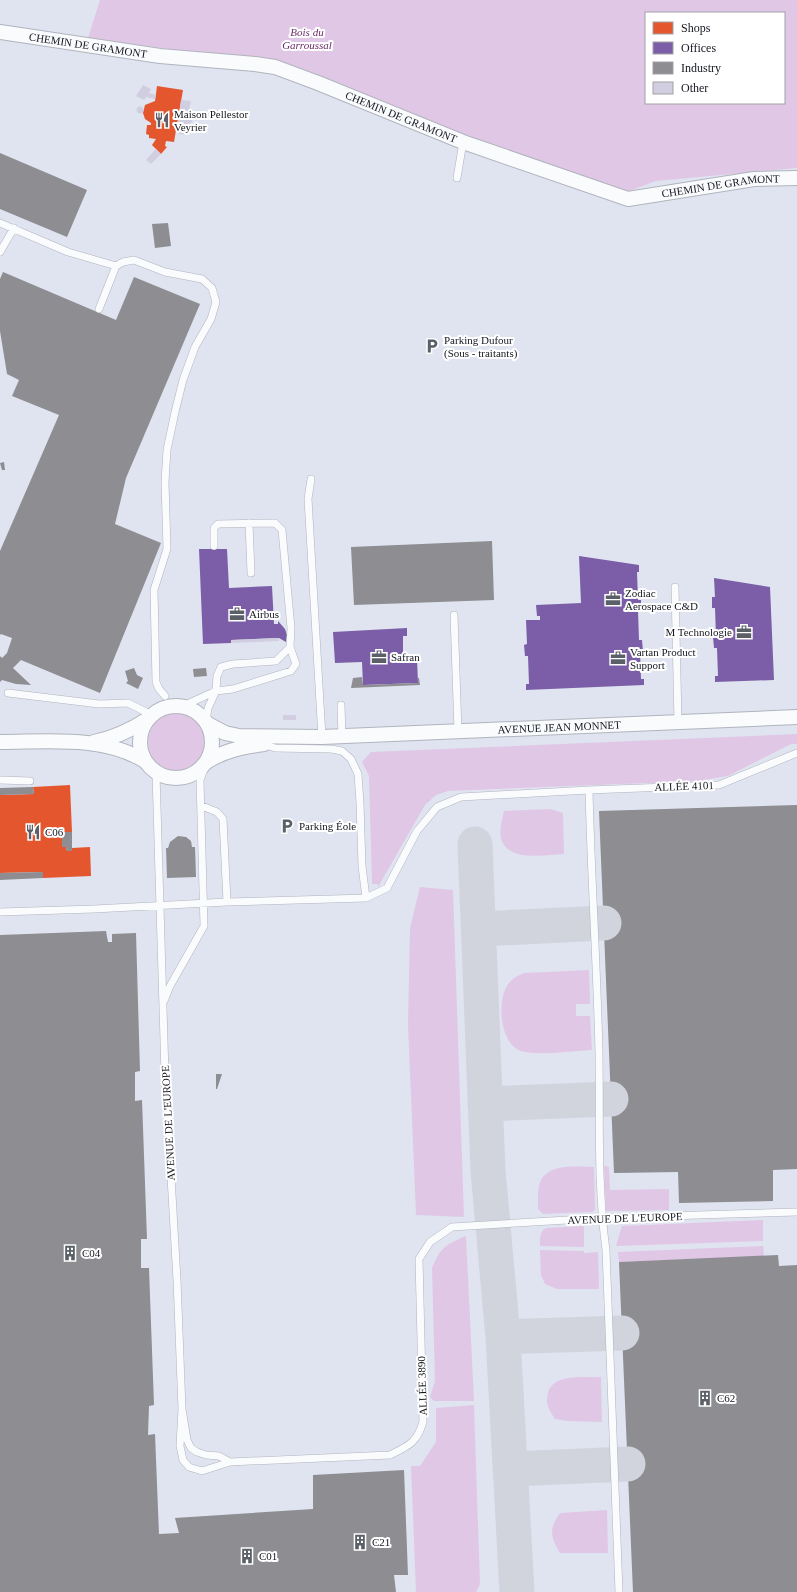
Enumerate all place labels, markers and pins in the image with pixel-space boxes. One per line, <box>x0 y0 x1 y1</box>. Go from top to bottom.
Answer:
place label: Maison Pellestor Veyrier <box>174 108 249 133</box>
restaurant icon: Maison Pellestor Veyrier <box>153 111 171 129</box>
place label: Parking Dufour (Sous - traitants) <box>444 334 518 360</box>
parking icon: Parking Dufour (Sous - traitants) <box>423 337 441 355</box>
place label: Zodiac Aerospace C&D <box>625 587 698 612</box>
office icon: Zodiac Aerospace C&D <box>604 590 622 608</box>
office icon: Airbus <box>228 605 246 623</box>
place label: Airbus <box>249 608 279 620</box>
office icon: M Technologie <box>735 623 753 641</box>
place label: M Technologie <box>665 626 732 638</box>
place label: Vartan Product Support <box>630 646 696 671</box>
office icon: Safran <box>370 648 388 666</box>
office icon: Vartan Product Support <box>609 649 627 667</box>
place label: Safran <box>391 651 420 663</box>
parking icon: Parking Éole <box>278 817 296 835</box>
place label: Parking Éole <box>299 820 356 832</box>
restaurant icon: C06 <box>24 823 42 841</box>
place label: C06 <box>45 826 64 838</box>
building icon: C04 <box>61 1244 79 1262</box>
place label: C04 <box>82 1247 101 1259</box>
building icon: C62 <box>696 1389 714 1407</box>
place label: C62 <box>717 1392 735 1404</box>
building icon: C21 <box>351 1533 369 1551</box>
place label: C21 <box>372 1536 390 1548</box>
building icon: C01 <box>238 1547 256 1565</box>
place label: C01 <box>259 1550 277 1562</box>

